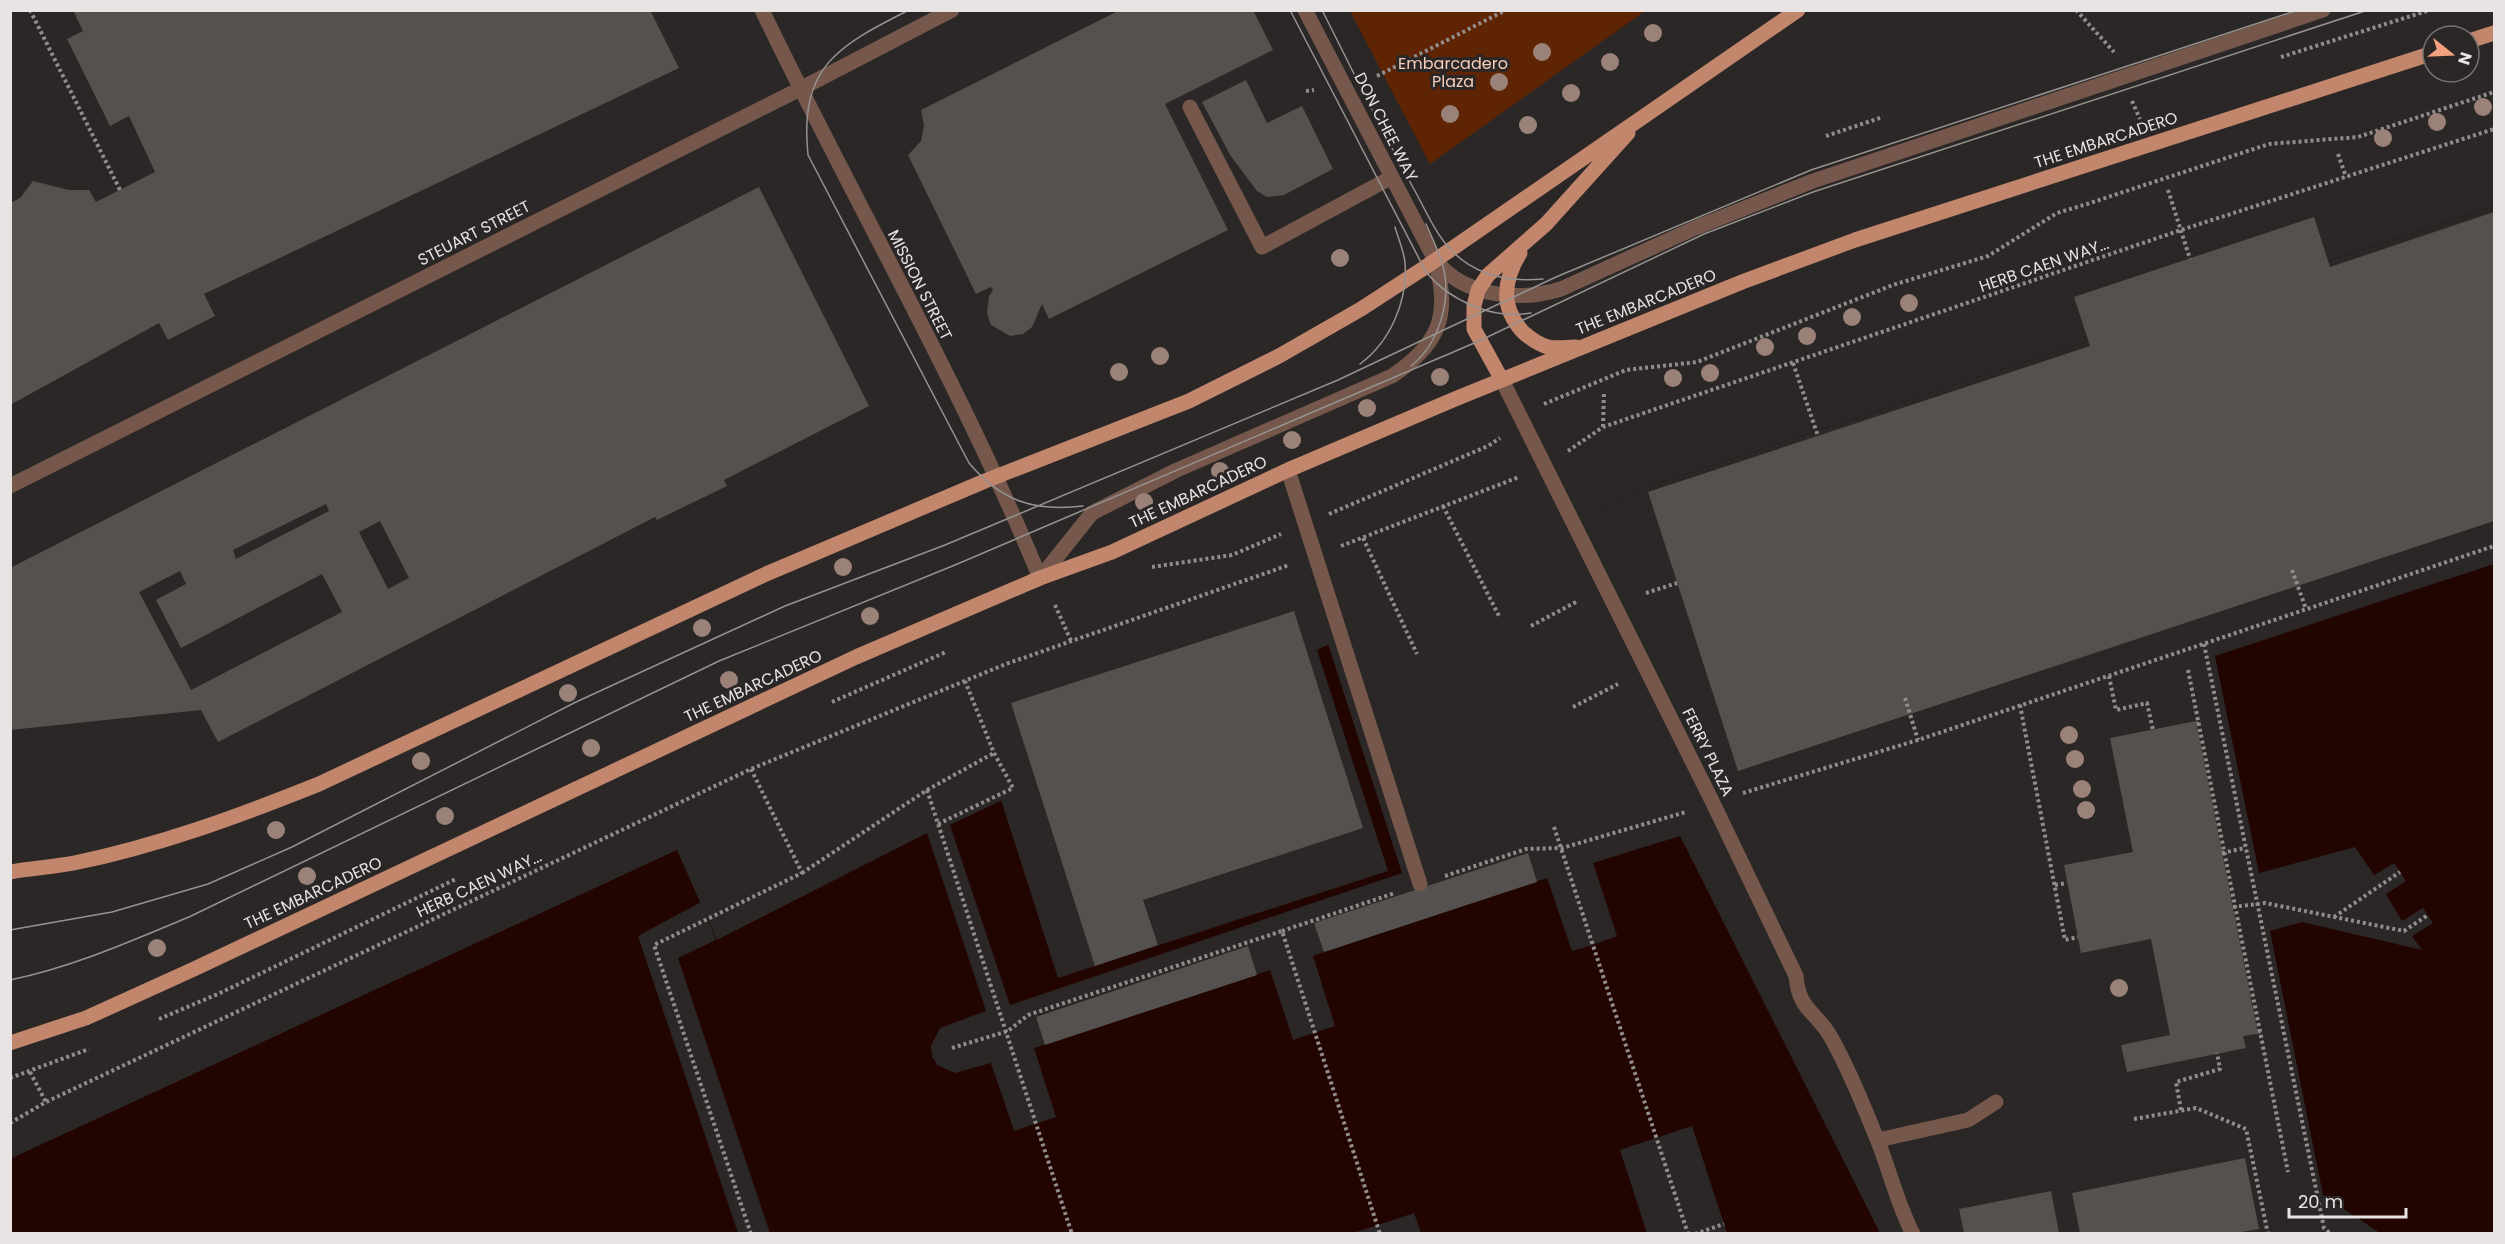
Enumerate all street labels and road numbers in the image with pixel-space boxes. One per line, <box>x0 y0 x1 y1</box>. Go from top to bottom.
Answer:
street label: DON CHEE WAY <box>1349 69 1424 186</box>
street label: THE EMBARCADERO <box>2031 106 2181 174</box>
street label: STEUART STREET <box>414 195 534 271</box>
street label: MISSION STREET <box>882 226 958 345</box>
street label: HERB CAEN WAY... <box>1976 232 2112 298</box>
street label: THE EMBARCADERO <box>1572 263 1720 341</box>
street label: THE EMBARCADERO <box>1125 450 1271 534</box>
street label: THE EMBARCADERO <box>680 644 826 728</box>
street label: FERRY PLAZA <box>1677 704 1739 800</box>
street label: HERB CAEN WAY... <box>413 845 545 923</box>
street label: THE EMBARCADERO <box>240 851 386 935</box>

